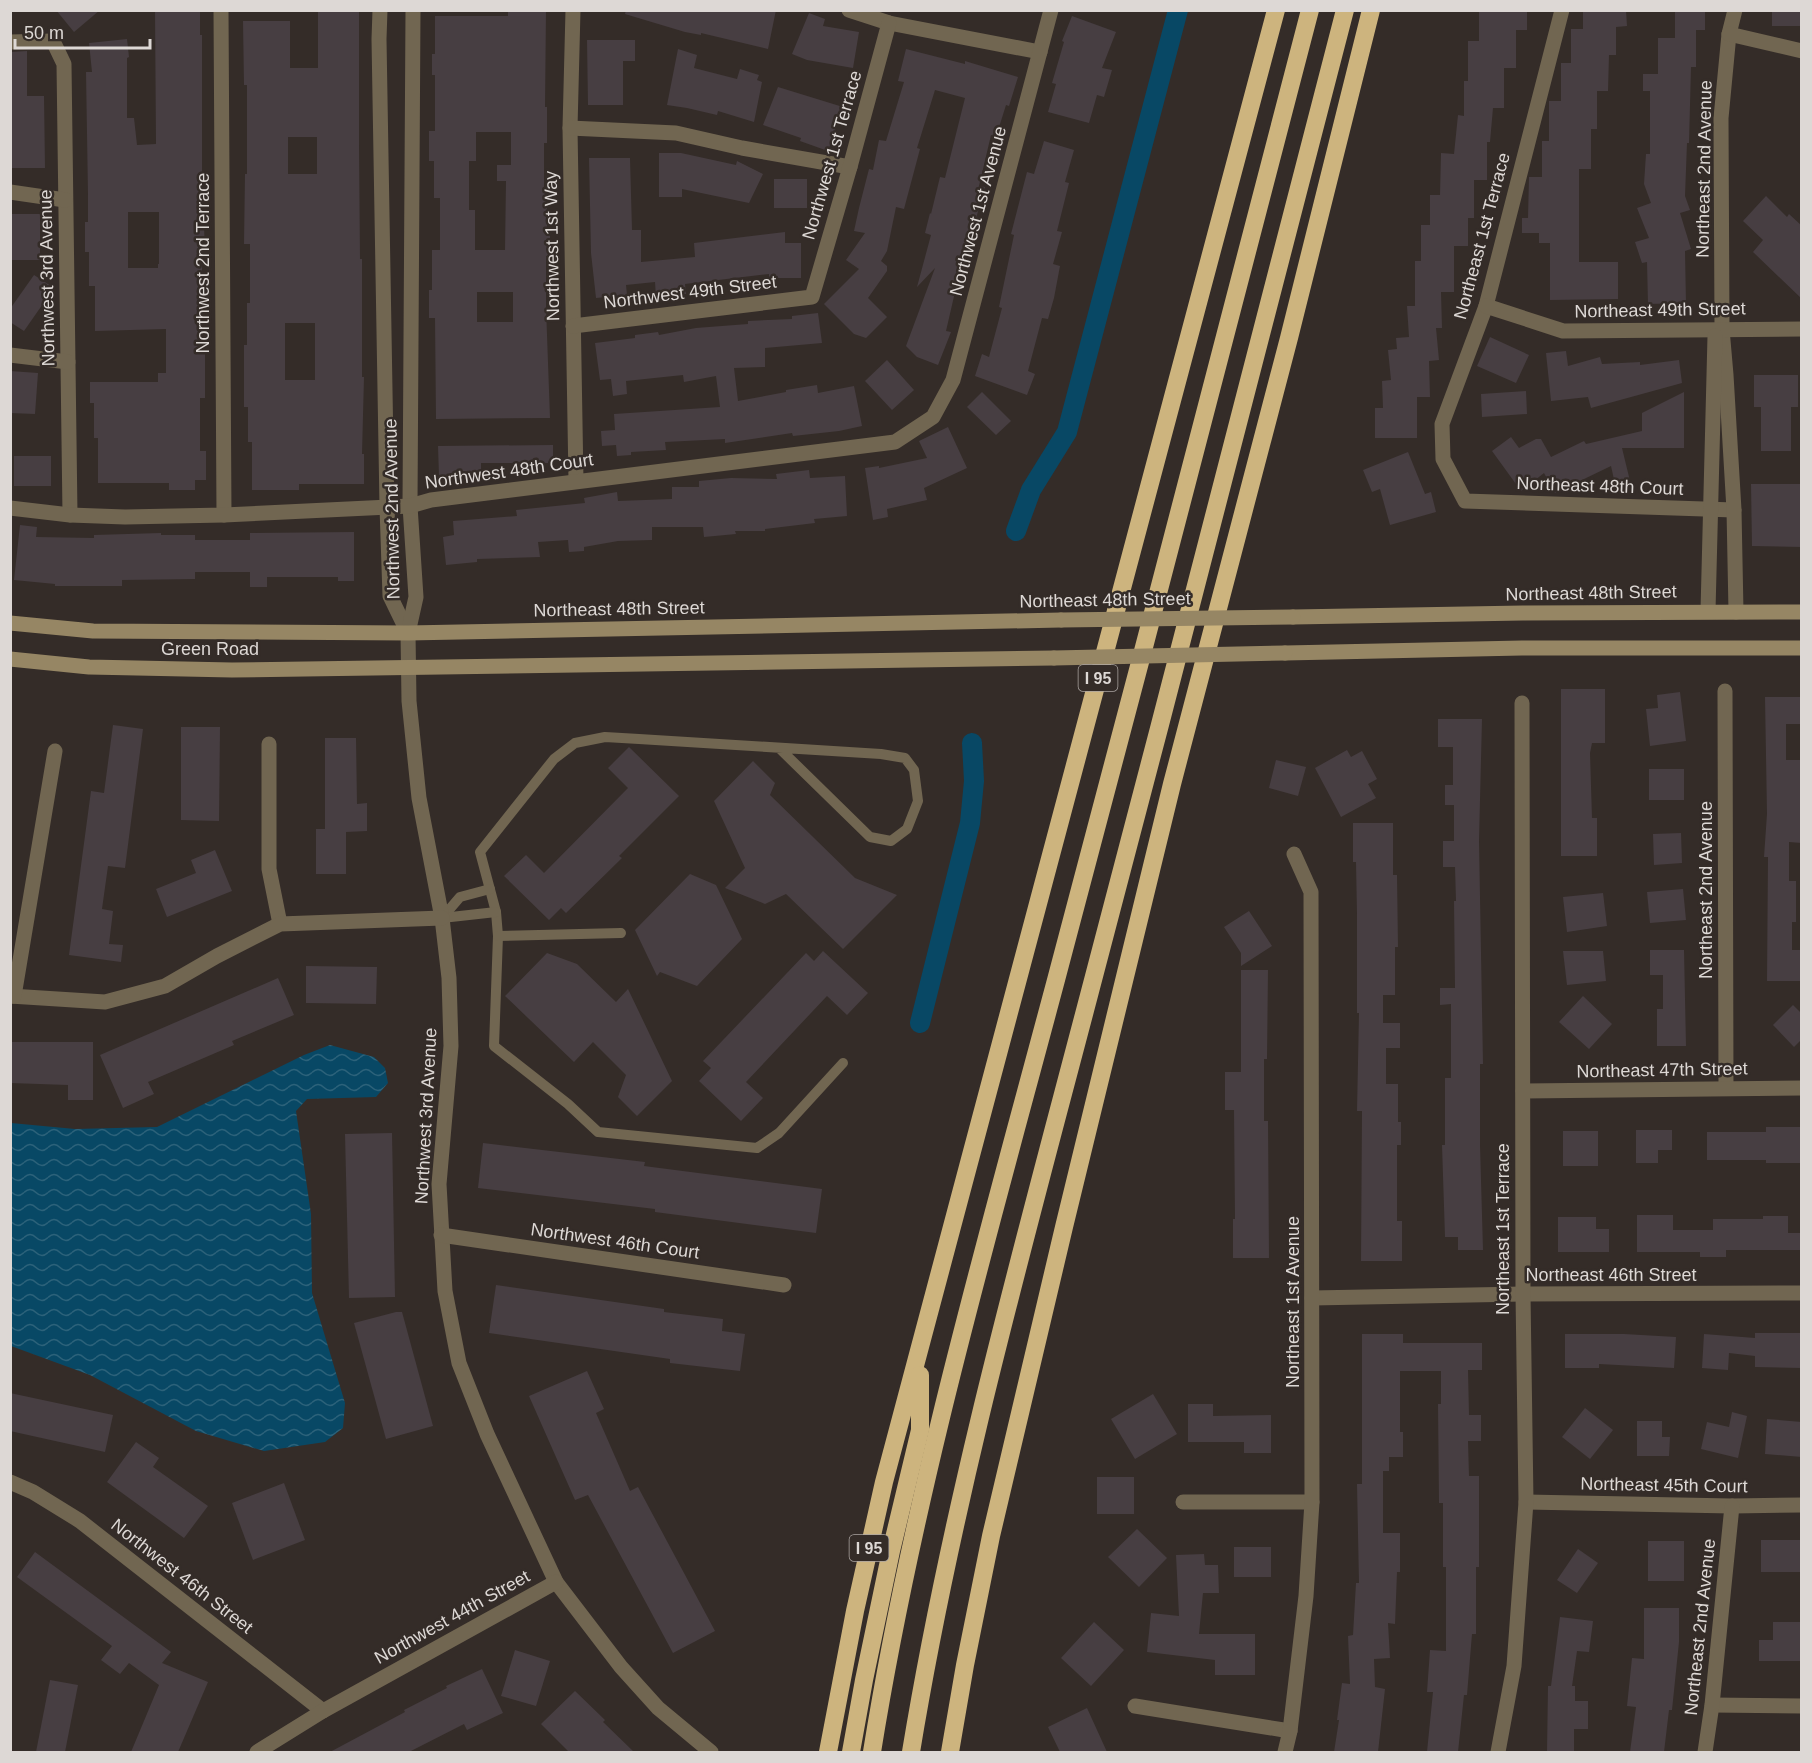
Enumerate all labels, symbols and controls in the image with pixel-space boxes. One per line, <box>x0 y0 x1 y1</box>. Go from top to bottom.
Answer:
scale bar <box>15 12 150 50</box>
text: 50 m <box>24 23 64 43</box>
street label: Northwest 1st Terrace <box>798 68 866 242</box>
street label: Northeast 2nd Avenue <box>1692 80 1716 258</box>
street label: Northwest 1st Avenue <box>946 124 1010 298</box>
street label: Northeast 1st Terrace <box>1450 150 1514 322</box>
street label: Northwest 1st Way <box>541 171 563 321</box>
street label: Northwest 2nd Terrace <box>193 173 213 353</box>
street label: Northwest 3rd Avenue <box>35 189 59 367</box>
street label: Northwest 49th Street <box>602 271 778 313</box>
street label: Northeast 49th Street <box>1574 299 1746 321</box>
street label: Northwest 2nd Avenue <box>380 418 404 600</box>
street label: Northwest 48th Court <box>423 449 595 493</box>
street label: Northeast 48th Court <box>1516 473 1684 499</box>
street label: Northeast 48th Street <box>1505 582 1677 604</box>
street label: Northeast 48th Street <box>1019 589 1191 611</box>
street label: Northeast 48th Street <box>533 598 705 620</box>
street label: Green Road <box>161 639 259 659</box>
road number: I 95 <box>1078 665 1118 691</box>
street label: Northeast 2nd Avenue <box>1696 801 1716 979</box>
street label: Northwest 3rd Avenue <box>411 1027 441 1205</box>
street label: Northeast 47th Street <box>1576 1059 1748 1081</box>
street label: Northeast 1st Terrace <box>1493 1143 1513 1315</box>
street label: Northeast 1st Avenue <box>1283 1216 1303 1388</box>
street label: Northwest 46th Court <box>529 1219 701 1263</box>
street label: Northeast 46th Street <box>1525 1265 1697 1285</box>
street label: Northeast 45th Court <box>1580 1474 1748 1496</box>
street label: Northwest 46th Street <box>107 1515 257 1637</box>
road number: I 95 <box>850 1535 888 1561</box>
street label: Northeast 2nd Avenue <box>1681 1538 1719 1716</box>
street label: Northwest 44th Street <box>371 1566 533 1668</box>

